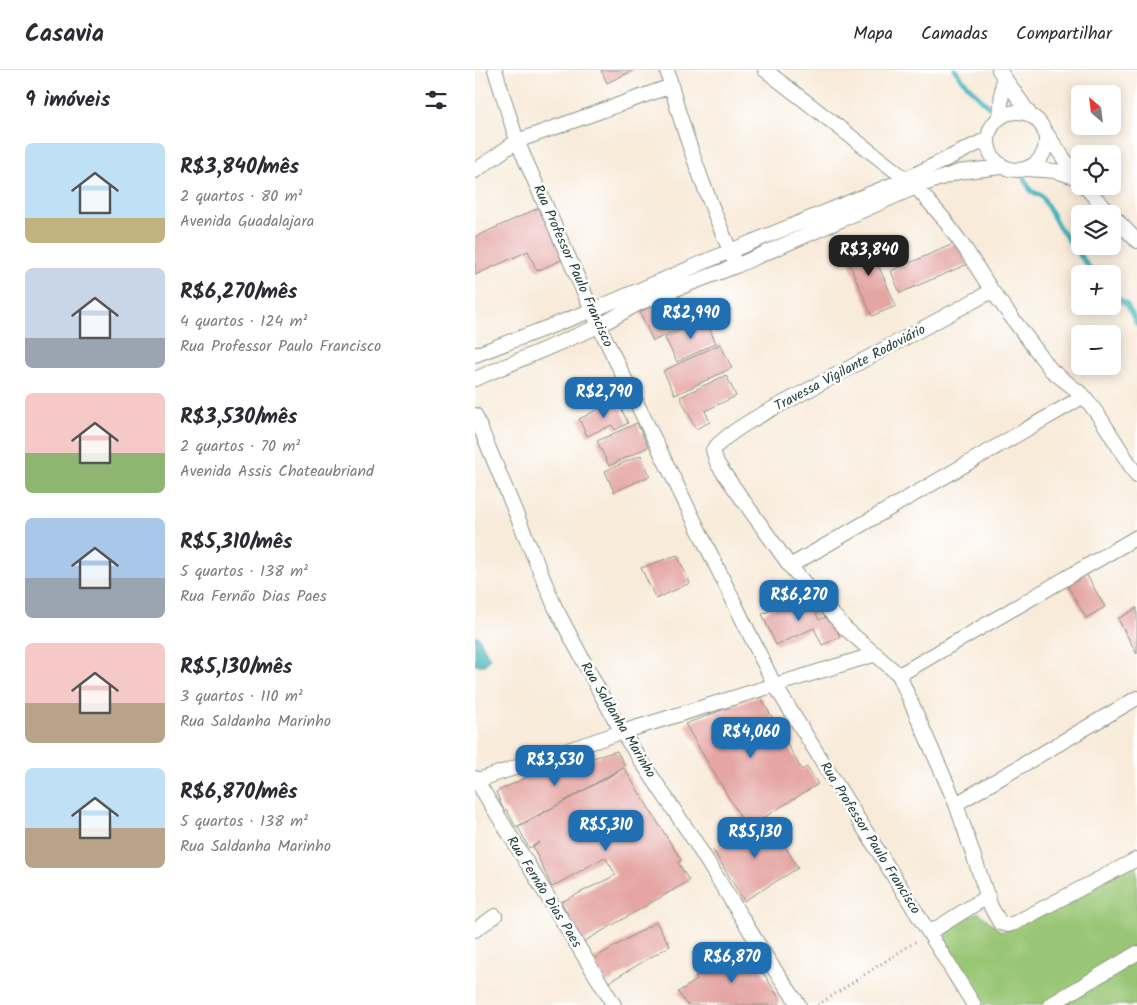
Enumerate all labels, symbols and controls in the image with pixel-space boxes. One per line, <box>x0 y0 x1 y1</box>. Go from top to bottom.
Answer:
text: Casavia <box>25 15 104 54</box>
text: Mapa <box>853 20 893 49</box>
text: Camadas <box>921 20 988 49</box>
text: Compartilhar <box>1016 20 1112 49</box>
text: 9 imóveis <box>25 84 110 117</box>
north arrow <box>1071 85 1121 135</box>
map controls <box>1071 85 1121 375</box>
icon: filters <box>422 86 450 114</box>
button: locate <box>1071 145 1121 195</box>
text: R$3,840/mês <box>180 151 299 184</box>
icon: home <box>65 163 125 223</box>
street label: Rua Professor Paulo Francisco <box>527 181 619 351</box>
text: 2 quartos · 80 m² <box>180 184 302 209</box>
button: layers <box>1071 205 1121 255</box>
text: Avenida Guadalajara <box>180 209 314 234</box>
pin: R$3,840 <box>823 234 915 277</box>
text: R$3,840 <box>840 238 898 263</box>
button: + <box>1071 265 1121 315</box>
text: R$6,270/mês <box>180 276 297 309</box>
icon: home <box>65 288 125 348</box>
pin: R$2,990 <box>645 298 737 340</box>
text: R$2,990 <box>662 301 720 326</box>
text: 4 quartos · 124 m² <box>180 309 307 334</box>
street label: Travessa Vigilante Rodoviário <box>770 319 930 417</box>
button: − <box>1071 325 1121 375</box>
text: Rua Professor Paulo Francisco <box>180 334 381 359</box>
pin: R$2,790 <box>558 376 650 419</box>
text: R$2,790 <box>576 380 632 405</box>
text: R$3,530/mês <box>180 401 297 434</box>
icon: home <box>65 413 125 473</box>
text: 2 quartos · 70 m² <box>180 434 300 459</box>
text: Avenida Assis Chateaubriand <box>180 459 374 484</box>
text: R$5,310/mês <box>180 526 292 559</box>
icon: home <box>65 538 125 598</box>
text: 5 quartos · 138 m² <box>180 559 308 584</box>
pin: R$6,270 <box>753 580 845 622</box>
text: R$6,270 <box>770 583 828 608</box>
text: Rua Fernão Dias Paes <box>180 584 327 609</box>
text: R$5,130/mês <box>180 651 292 684</box>
street label: Rua Saldanha Marinho <box>575 658 661 782</box>
icon: home <box>65 663 125 723</box>
text: 3 quartos · 110 m² <box>180 684 303 709</box>
text: Rua Saldanha Marinho <box>180 709 331 734</box>
pin: R$4,060 <box>705 716 797 759</box>
text: R$4,060 <box>722 720 780 745</box>
pin: R$3,530 <box>509 744 601 787</box>
text: R$3,530 <box>526 748 584 773</box>
street label: Rua Professor Paulo Francisco <box>814 757 926 919</box>
text: R$6,870/mês <box>180 776 297 809</box>
icon: home <box>65 788 125 848</box>
text: 5 quartos · 138 m² <box>180 809 308 834</box>
pin: R$5,310 <box>560 810 652 852</box>
text: R$5,310 <box>579 813 633 838</box>
pin: R$5,130 <box>709 816 801 859</box>
text: R$5,130 <box>728 820 782 845</box>
street label: Rua Fernão Dias Paes <box>501 832 587 952</box>
text: Rua Saldanha Marinho <box>180 834 331 859</box>
pin: R$6,870 <box>686 942 778 984</box>
text: R$6,870 <box>703 945 761 970</box>

